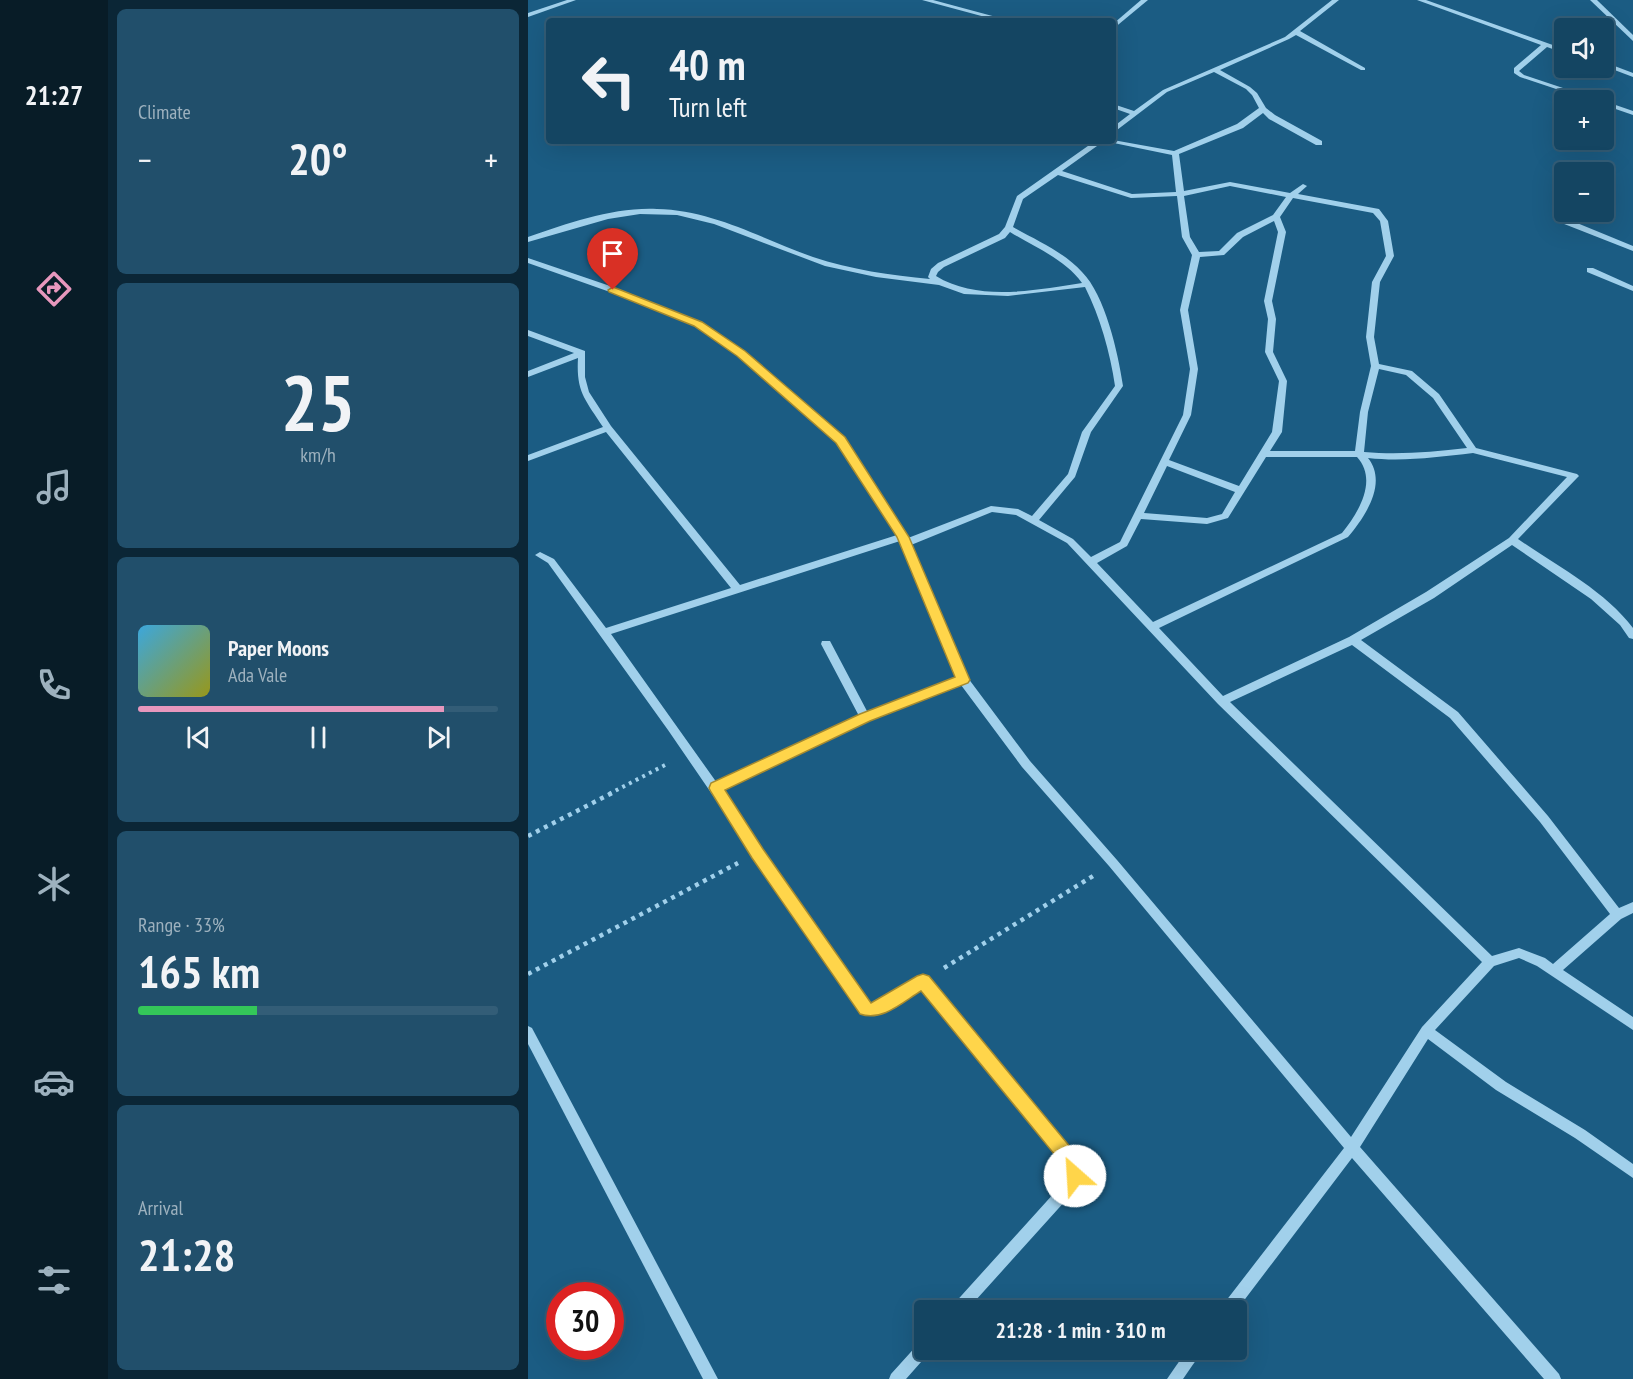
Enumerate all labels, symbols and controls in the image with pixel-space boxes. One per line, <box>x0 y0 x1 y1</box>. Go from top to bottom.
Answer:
map controls <box>1554 18 1614 222</box>
button: sound <box>1554 18 1614 78</box>
text: 40 m <box>669 37 746 92</box>
icon: left <box>570 42 648 120</box>
text: 21:27 <box>25 78 83 112</box>
text: Turn left <box>669 90 747 124</box>
button: + <box>1554 90 1614 150</box>
text: Climate <box>138 99 191 125</box>
text: 20° <box>288 129 348 187</box>
text: − <box>138 138 152 181</box>
text: + <box>484 138 498 181</box>
button: − <box>1554 162 1614 222</box>
pin <box>587 228 638 290</box>
icon: arrive <box>596 237 629 270</box>
icon: directions <box>33 268 75 310</box>
text: 25 <box>281 352 355 453</box>
text: km/h <box>300 442 336 468</box>
icon: music <box>33 466 75 508</box>
text: Paper Moons <box>228 634 329 662</box>
text: Ada Vale <box>228 662 287 688</box>
icon: phone <box>33 664 75 706</box>
icon: previous <box>182 721 215 754</box>
icon: pause <box>302 721 335 754</box>
icon: next <box>422 721 455 754</box>
icon: climate <box>33 863 75 905</box>
text: Range · 33% <box>138 912 225 938</box>
text: 165 km <box>138 942 260 1000</box>
icon: car <box>33 1061 75 1103</box>
position arrow <box>1043 1144 1107 1208</box>
text: Arrival <box>138 1195 183 1221</box>
text: 21:28 <box>138 1225 235 1283</box>
icon: filters <box>33 1259 75 1301</box>
speed limit sign: 30 <box>546 1282 624 1360</box>
text: 21:28 · 1 min · 310 m <box>995 1316 1166 1344</box>

